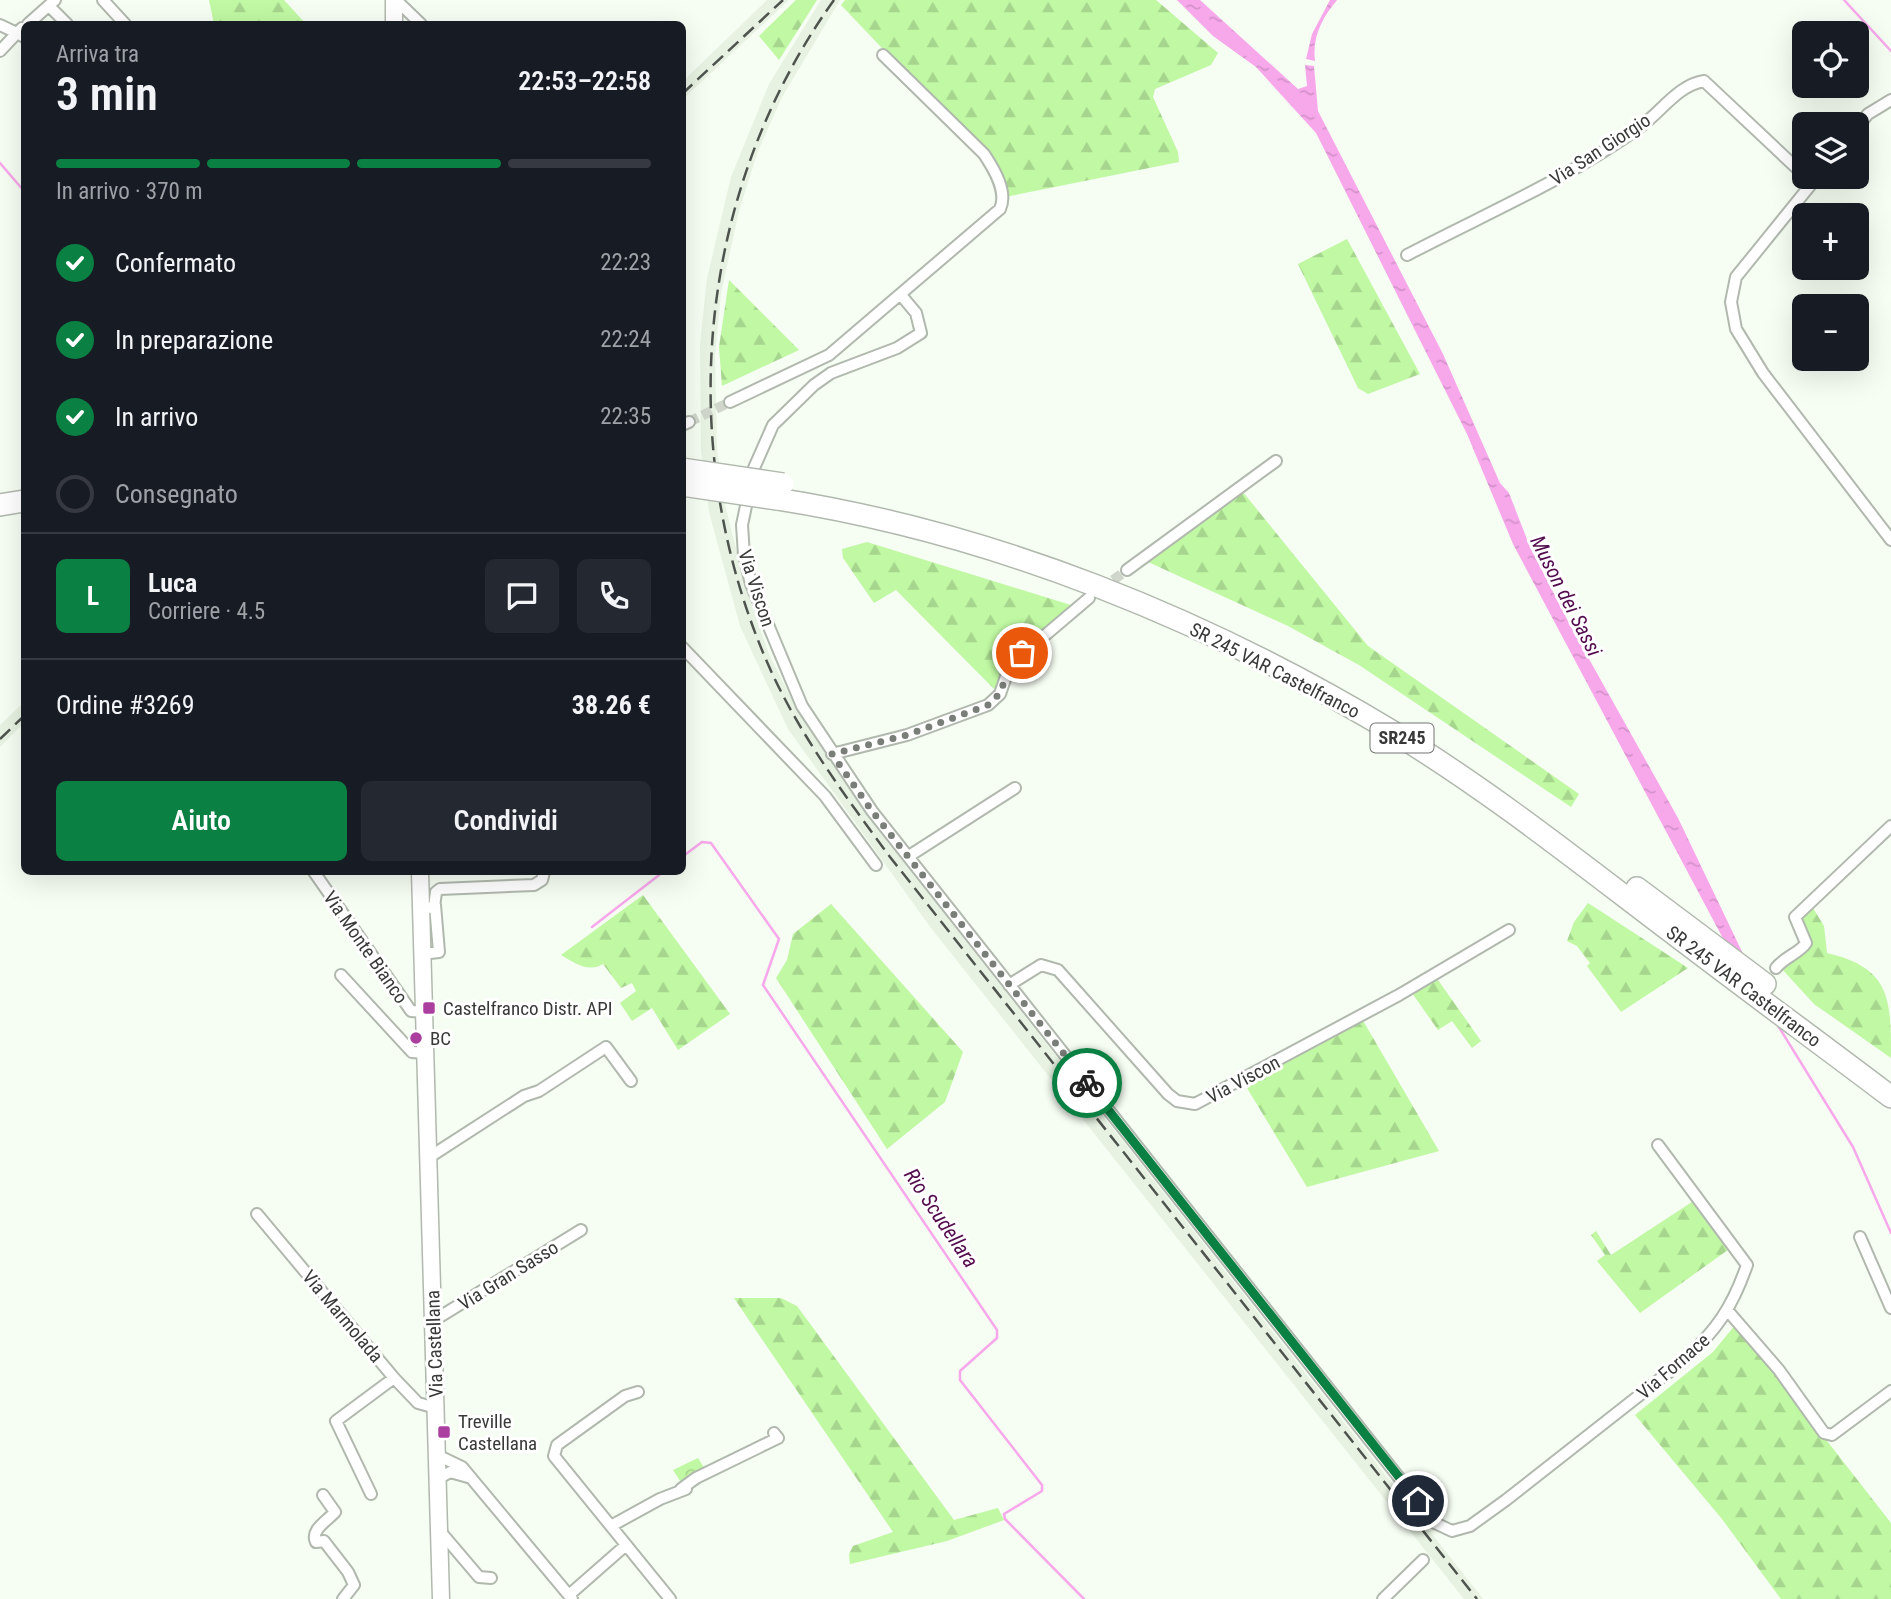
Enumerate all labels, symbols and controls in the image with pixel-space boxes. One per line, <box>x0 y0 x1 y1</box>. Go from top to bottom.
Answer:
map controls <box>1792 21 1869 371</box>
button: locate <box>1792 21 1869 98</box>
text: Arriva tra <box>56 41 139 68</box>
text: 22:53–22:58 <box>518 66 651 96</box>
text: 3 min <box>56 67 158 121</box>
street label: Via San Giorgio <box>1546 108 1655 190</box>
button: layers <box>1792 112 1869 189</box>
text: In arrivo · 370 m <box>56 178 203 205</box>
button: + <box>1792 203 1869 280</box>
icon: check <box>56 244 94 282</box>
text: Confermato <box>115 248 236 278</box>
text: 22:23 <box>600 249 651 276</box>
button: − <box>1792 294 1869 371</box>
icon: check <box>56 321 94 359</box>
text: In preparazione <box>115 325 273 355</box>
text: 22:24 <box>600 326 651 353</box>
icon: check <box>56 398 94 436</box>
text: In arrivo <box>115 402 198 432</box>
text: 22:35 <box>600 403 651 430</box>
text: Consegnato <box>115 479 238 509</box>
water label: Muson dei Sassi <box>1525 532 1607 661</box>
street label: Via Viscon <box>733 547 780 630</box>
button: chat <box>485 559 559 633</box>
button: phone <box>577 559 651 633</box>
text: Luca <box>148 568 197 598</box>
text: L <box>87 581 99 611</box>
text: Corriere · 4.5 <box>148 598 265 625</box>
street label: SR 245 VAR Castelfranco <box>1186 618 1364 723</box>
pin <box>992 623 1052 683</box>
icon: bag <box>1003 634 1041 672</box>
text: Ordine #3269 <box>56 690 195 720</box>
text: 38.26 € <box>572 690 651 720</box>
road number: SR245 <box>1370 724 1434 752</box>
button: Aiuto <box>56 781 347 861</box>
button: Condividi <box>361 781 651 861</box>
street label: Via Monte Bianco <box>318 887 413 1008</box>
street label: SR 245 VAR Castelfranco <box>1662 921 1826 1052</box>
place label: Castelfranco Distr. API <box>443 997 613 1020</box>
marker: Castelfranco Distr. API <box>421 1000 437 1016</box>
place label: BC <box>430 1027 451 1050</box>
marker: BC <box>408 1030 424 1046</box>
courier <box>1052 1048 1122 1118</box>
street label: Via Viscon <box>1203 1051 1284 1108</box>
icon: bike <box>1068 1064 1106 1102</box>
water label: Rio Scudellara <box>899 1164 983 1272</box>
street label: Via Gran Sasso <box>454 1236 563 1315</box>
street label: Via Marmolada <box>297 1265 388 1367</box>
street label: Via Castellana <box>421 1290 448 1398</box>
street label: Via Fornace <box>1632 1329 1714 1404</box>
place label: Treville Castellana <box>458 1410 537 1455</box>
marker: Treville Castellana <box>436 1424 452 1440</box>
pin <box>1388 1471 1448 1531</box>
icon: home <box>1399 1482 1437 1520</box>

